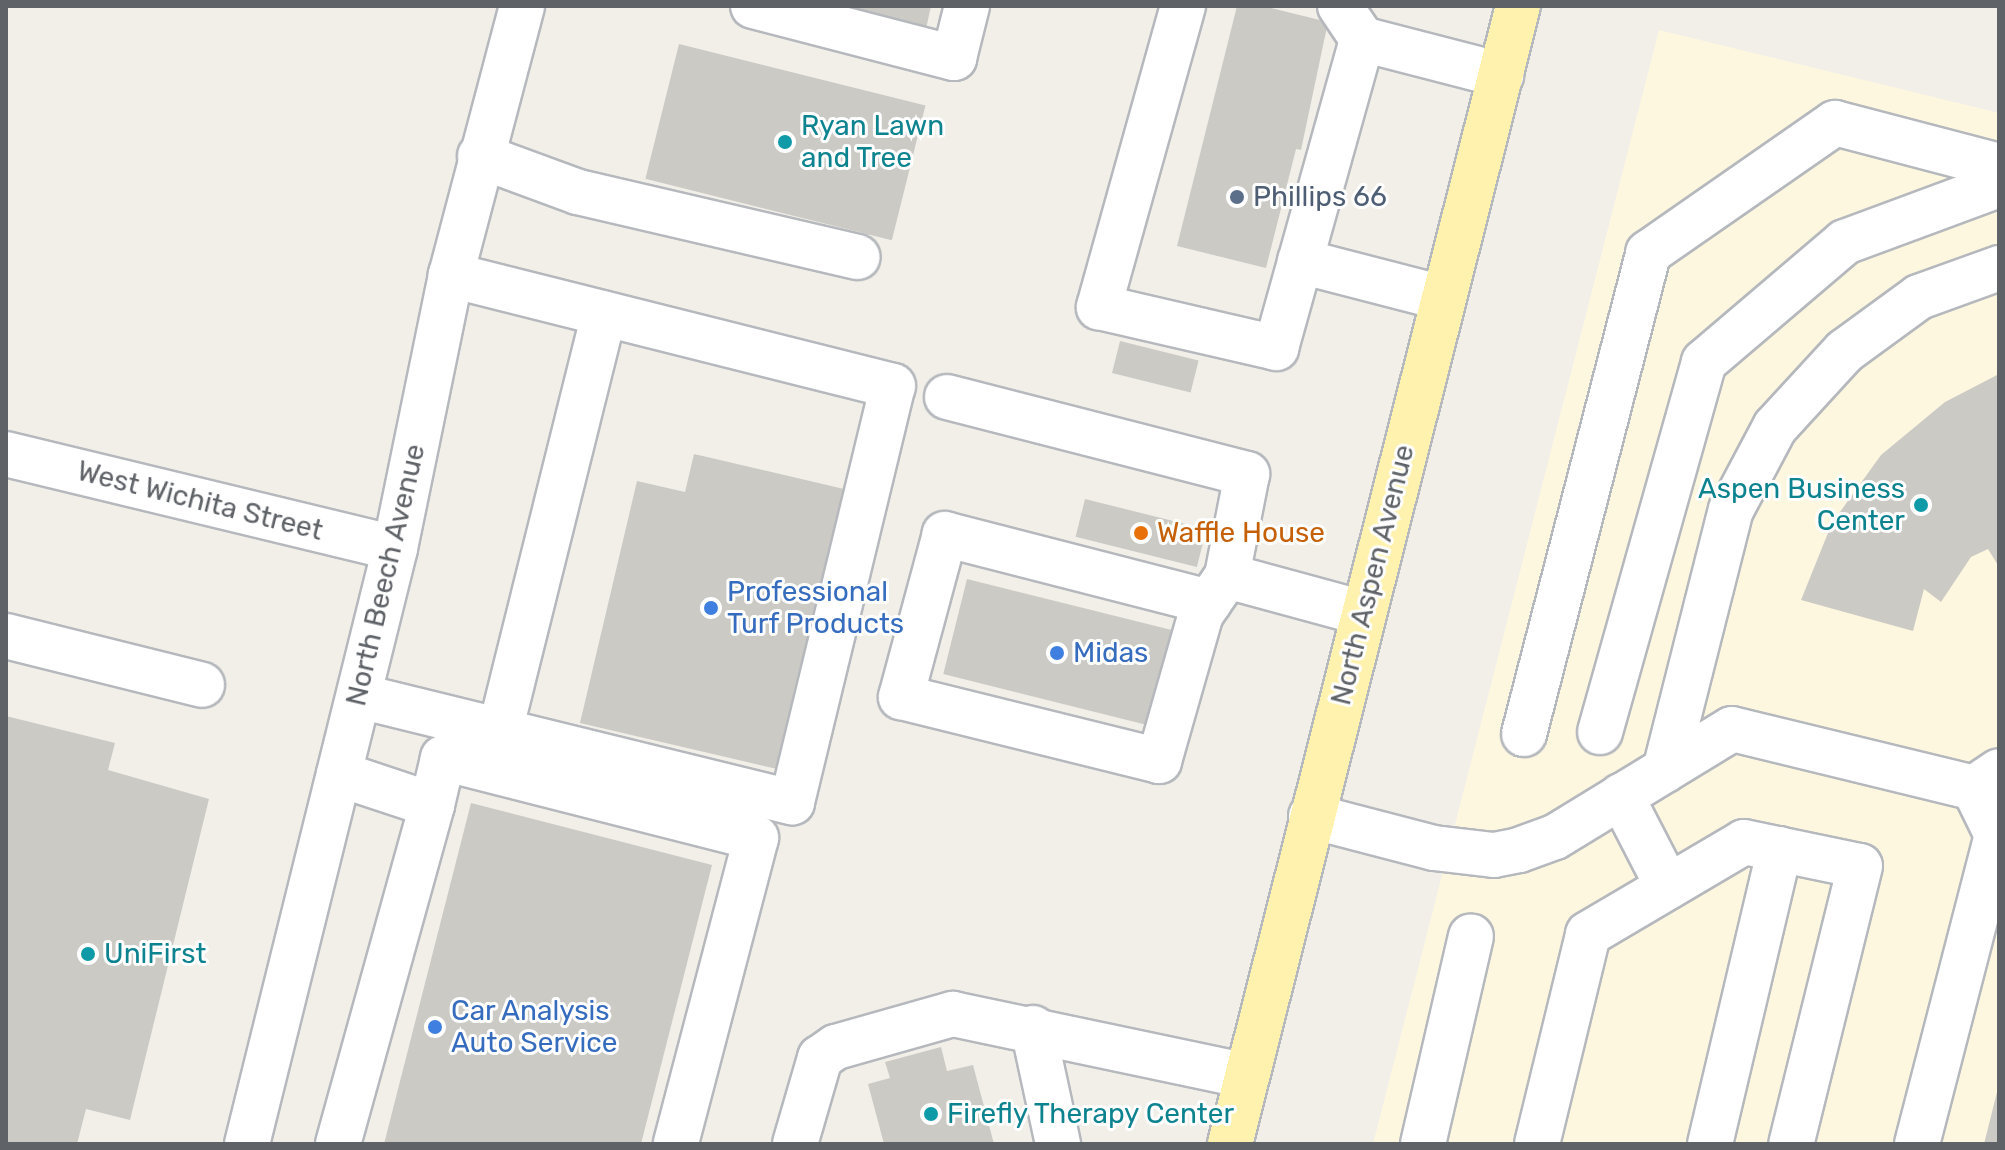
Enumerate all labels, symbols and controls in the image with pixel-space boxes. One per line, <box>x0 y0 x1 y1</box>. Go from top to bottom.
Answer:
place label: Ryan Lawn and Tree <box>801 109 944 175</box>
marker: Ryan Lawn and Tree <box>776 133 794 151</box>
place label: Phillips 66 <box>1253 180 1387 214</box>
marker: Phillips 66 <box>1228 188 1246 206</box>
street label: North Beech Avenue <box>339 440 433 710</box>
street label: North Aspen Avenue <box>1324 441 1422 709</box>
street label: West Wichita Street <box>74 454 326 548</box>
place label: Aspen Business Center <box>1698 472 1905 538</box>
marker: Aspen Business Center <box>1912 496 1930 514</box>
place label: Waffle House <box>1157 516 1325 550</box>
marker: Waffle House <box>1132 524 1150 542</box>
place label: Professional Turf Products <box>727 575 905 641</box>
marker: Professional Turf Products <box>702 599 720 617</box>
place label: Midas <box>1073 636 1148 670</box>
marker: Midas <box>1048 644 1066 662</box>
place label: UniFirst <box>104 937 206 971</box>
marker: UniFirst <box>79 945 97 963</box>
place label: Car Analysis Auto Service <box>451 994 617 1060</box>
marker: Car Analysis Auto Service <box>426 1018 444 1036</box>
place label: Firefly Therapy Center <box>947 1097 1236 1131</box>
marker: Firefly Therapy Center <box>922 1105 940 1123</box>

